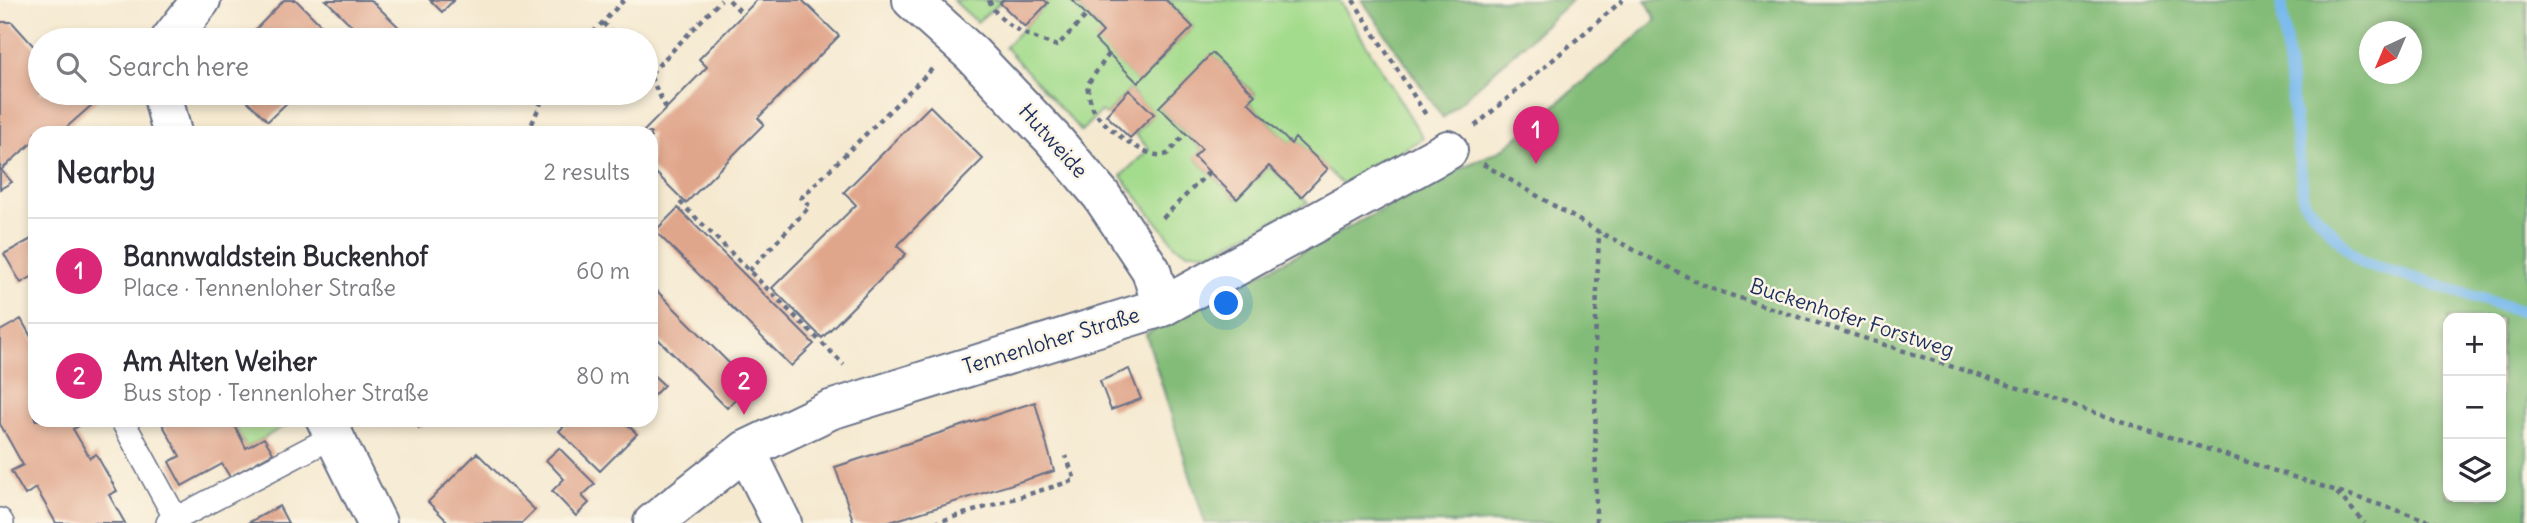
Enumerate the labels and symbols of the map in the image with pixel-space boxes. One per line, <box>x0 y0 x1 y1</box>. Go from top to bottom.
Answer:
north arrow <box>2359 21 2422 84</box>
street label: Hutweide <box>1013 98 1094 183</box>
pin: 1 <box>1513 106 1559 164</box>
street label: Buckenhofer Forstweg <box>1747 272 1958 363</box>
your location <box>1209 286 1243 320</box>
street label: Tennenloher Straße <box>959 301 1143 380</box>
pin: 2 <box>721 357 767 415</box>

